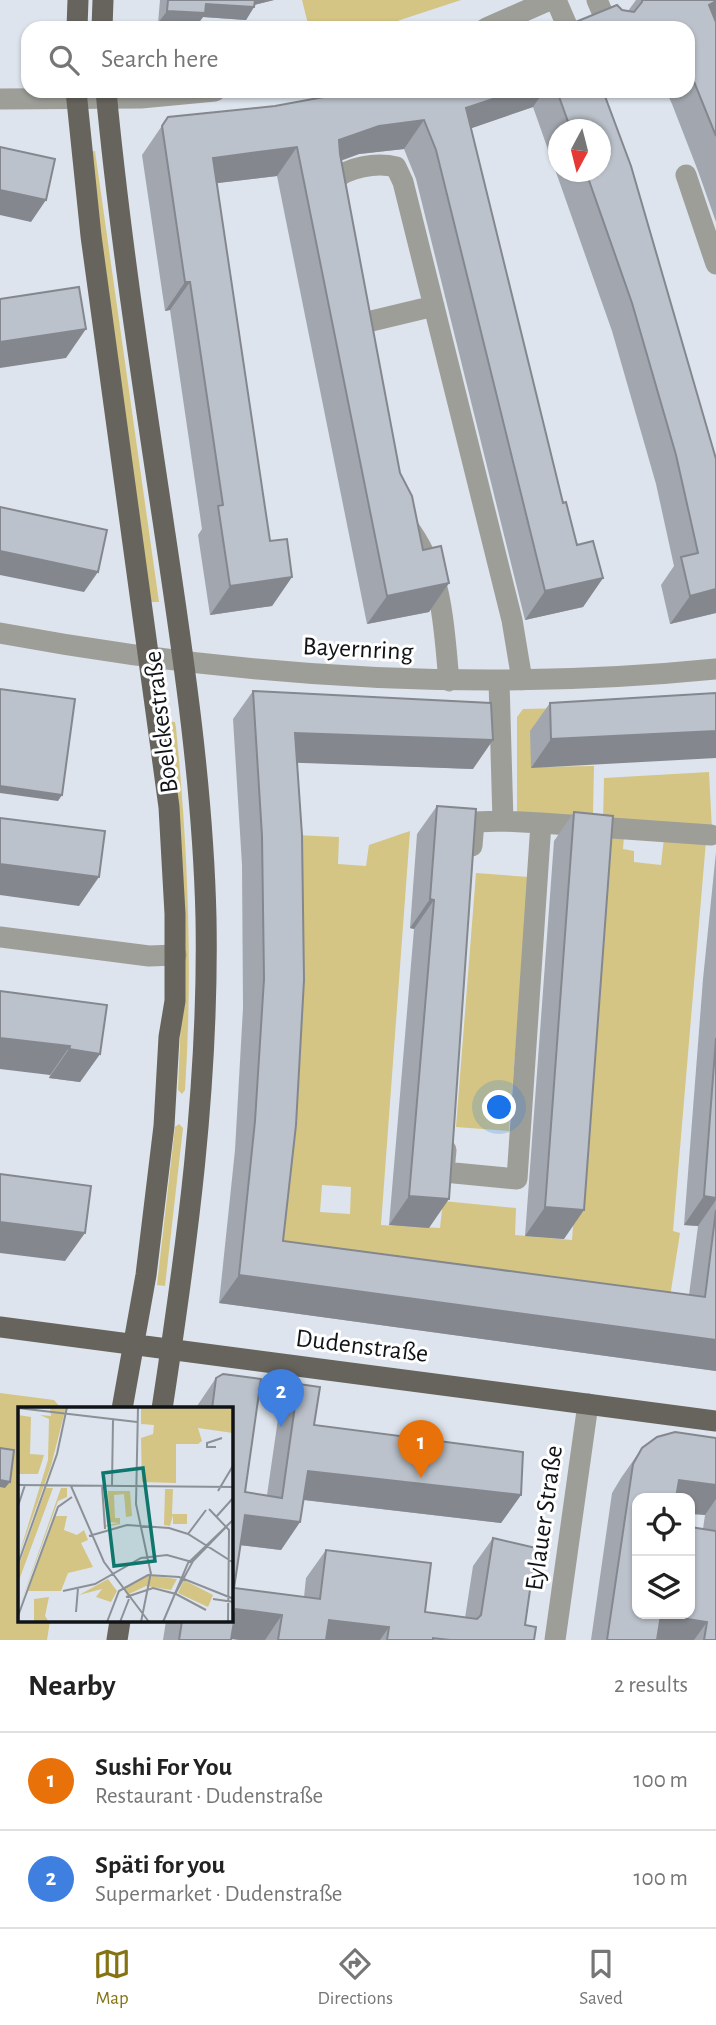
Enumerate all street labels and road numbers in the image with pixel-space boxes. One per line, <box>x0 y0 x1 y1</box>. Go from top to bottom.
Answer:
street label: Bayernring <box>302 633 414 665</box>
street label: Boelckestraße <box>139 650 183 794</box>
street label: Dudenstraße <box>294 1325 430 1367</box>
street label: Eylauer Straße <box>521 1444 567 1592</box>

